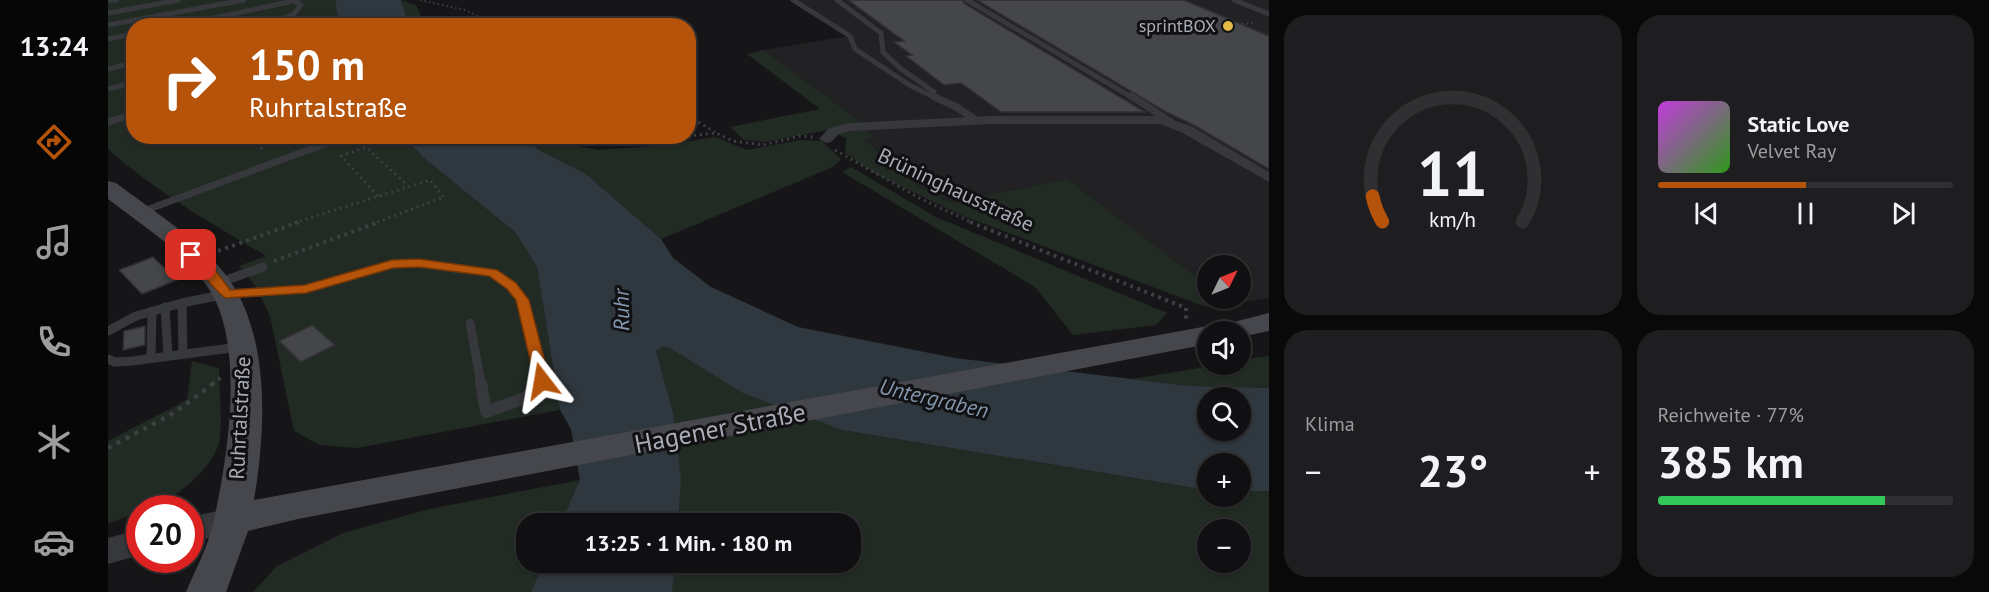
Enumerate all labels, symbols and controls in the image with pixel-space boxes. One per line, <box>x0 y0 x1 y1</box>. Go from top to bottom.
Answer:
place label: sprintBOX <box>1139 14 1216 37</box>
marker: sprintBOX <box>1221 19 1235 33</box>
text: 13:24 <box>20 29 88 63</box>
text: 150 m <box>249 37 365 92</box>
icon: right <box>150 42 228 120</box>
text: Ruhrtalstraße <box>249 90 407 124</box>
text: Static Love <box>1748 110 1850 138</box>
icon: directions <box>33 121 75 163</box>
text: 11 <box>1417 132 1488 213</box>
text: Velvet Ray <box>1748 138 1836 164</box>
street label: Brüninghausstraße <box>874 142 1039 238</box>
icon: previous <box>1690 197 1723 230</box>
icon: pause <box>1789 197 1822 230</box>
icon: next <box>1887 197 1920 230</box>
text: km/h <box>1429 206 1476 234</box>
icon: music <box>33 221 75 263</box>
pin <box>165 229 216 280</box>
icon: arrive <box>174 238 207 271</box>
north arrow <box>1197 255 1251 309</box>
map controls <box>1197 255 1251 573</box>
water label: Ruhr <box>607 287 635 331</box>
icon: phone <box>33 321 75 363</box>
button: sound <box>1197 321 1251 375</box>
position arrow <box>510 349 574 413</box>
street label: Ruhrtalstraße <box>223 356 256 480</box>
water label: Untergraben <box>877 372 991 424</box>
button: search <box>1197 387 1251 441</box>
street label: Hagener Straße <box>631 395 808 460</box>
text: Reichweite · 77% <box>1658 402 1804 428</box>
text: Klima <box>1305 411 1355 437</box>
icon: climate <box>33 421 75 463</box>
text: 385 km <box>1658 432 1804 490</box>
text: 23° <box>1417 441 1488 499</box>
text: − <box>1305 450 1322 493</box>
text: + <box>1584 450 1600 493</box>
button: + <box>1197 453 1251 507</box>
speed limit sign: 20 <box>126 495 204 573</box>
button: − <box>1197 519 1251 573</box>
icon: car <box>33 521 75 563</box>
text: 13:25 · 1 Min. · 180 m <box>585 529 792 557</box>

